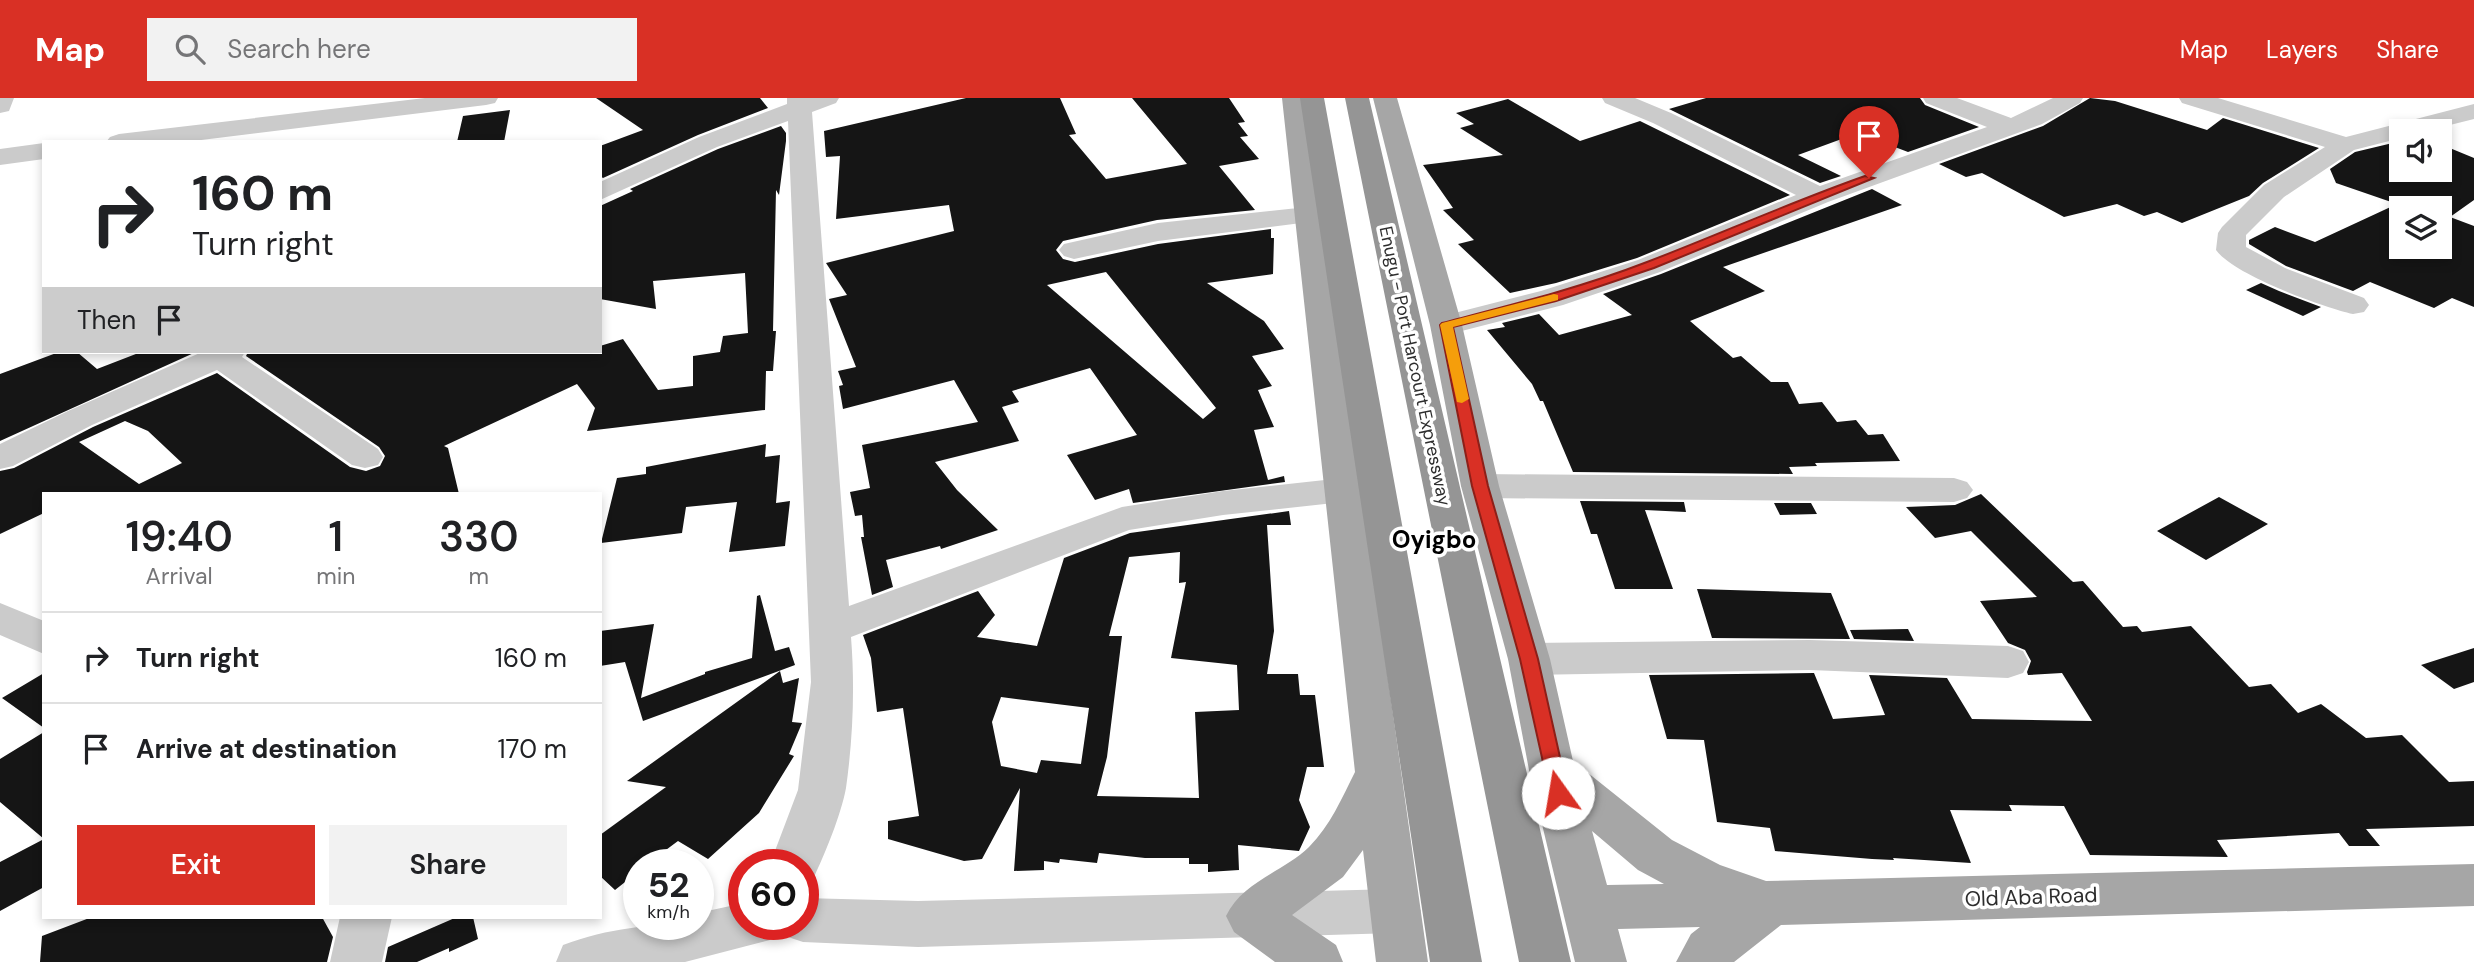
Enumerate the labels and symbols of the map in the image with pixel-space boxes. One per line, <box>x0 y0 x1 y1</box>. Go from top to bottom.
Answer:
pin <box>1839 106 1899 178</box>
street label: Enugu - Port Harcourt Expressway <box>1374 224 1456 508</box>
district label: Oyigbo <box>1392 524 1476 555</box>
position arrow <box>1521 756 1595 830</box>
speed limit sign: 60 <box>728 849 819 940</box>
street label: Old Aba Road <box>1964 881 2098 913</box>

